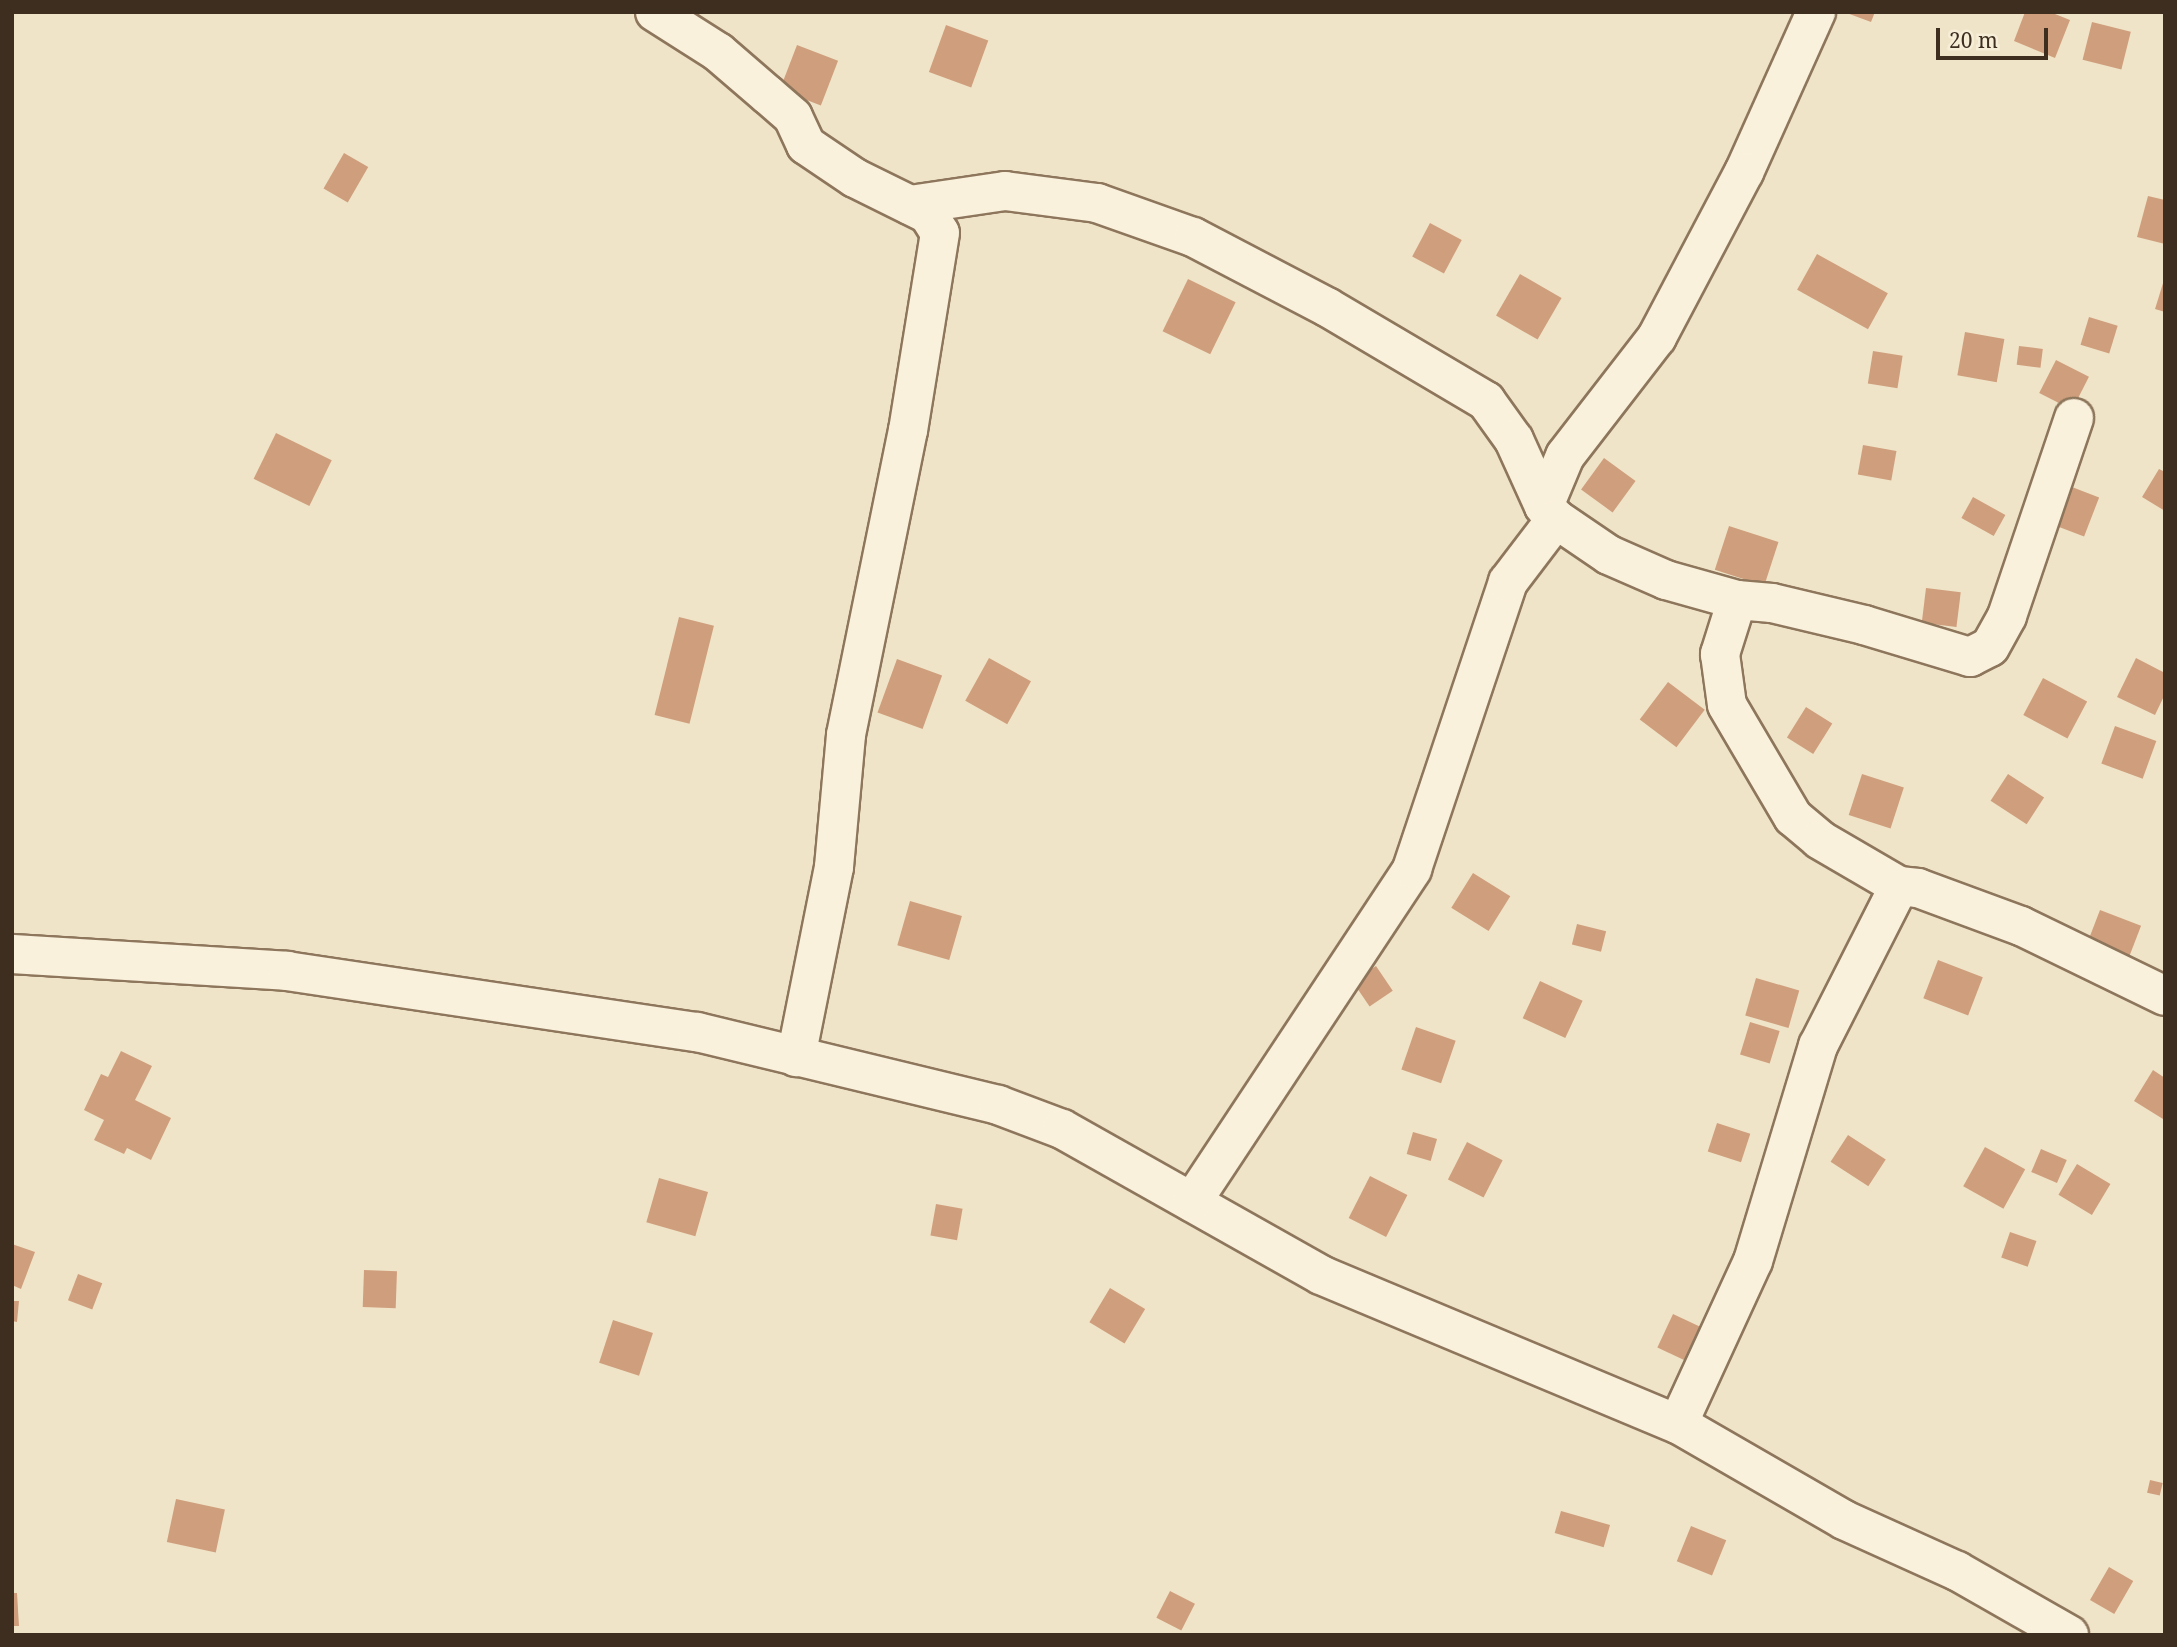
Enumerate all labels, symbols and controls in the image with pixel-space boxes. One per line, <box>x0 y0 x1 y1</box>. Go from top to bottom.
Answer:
scale bar <box>1939 14 2051 58</box>
text: 20 m <box>1949 26 1998 54</box>

